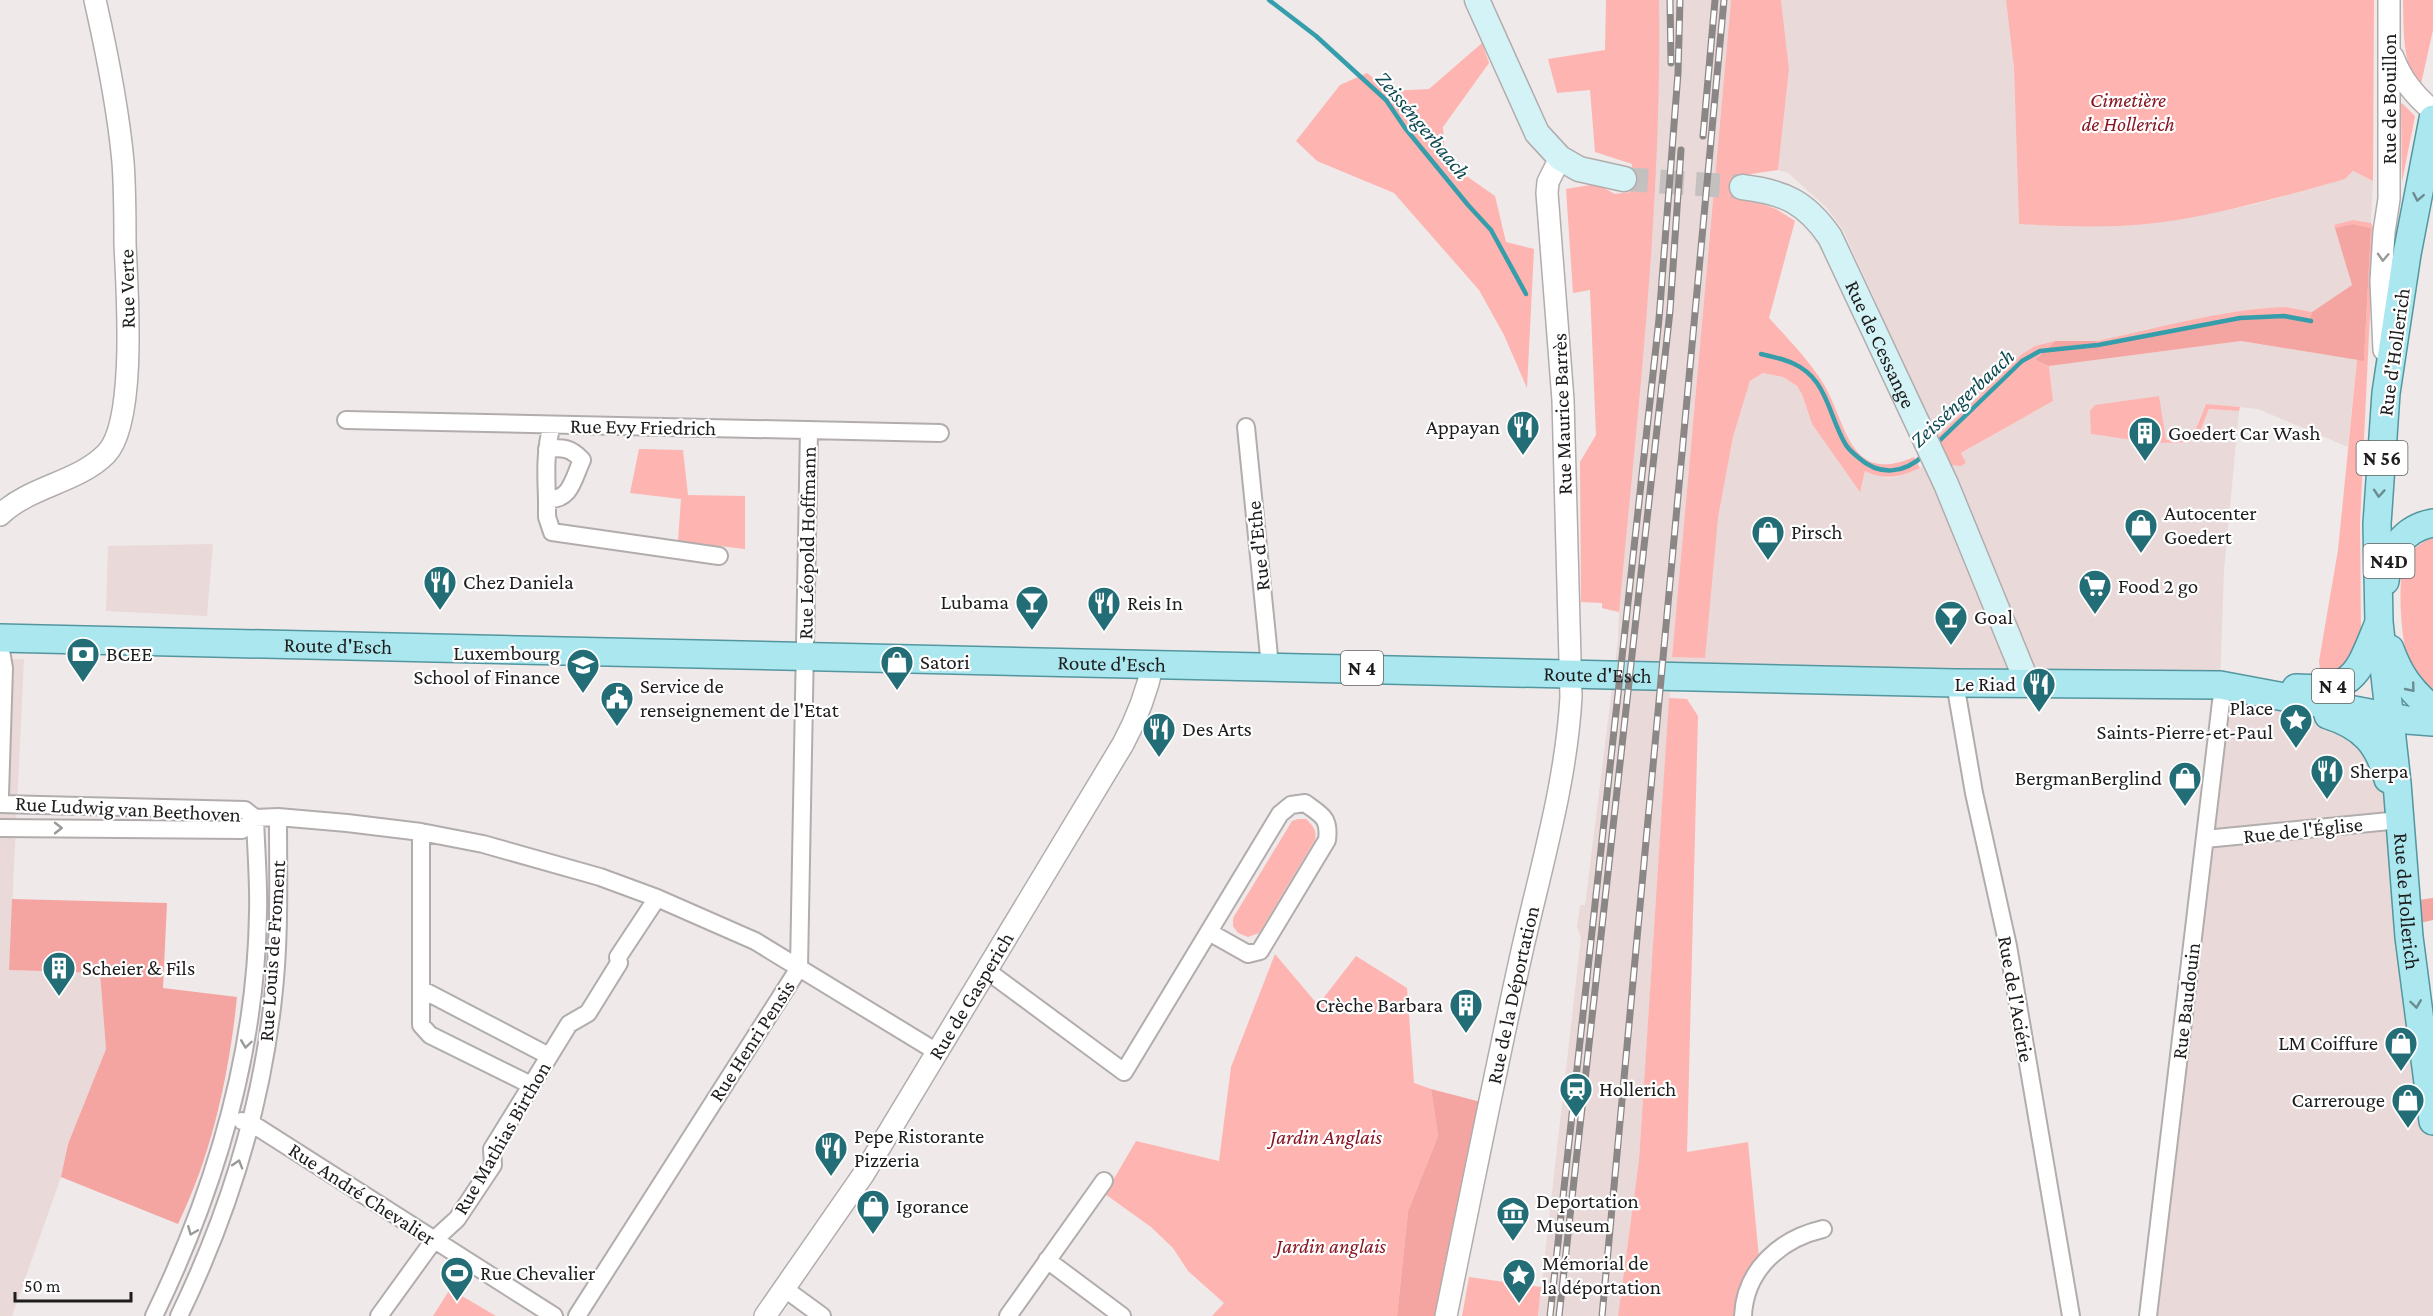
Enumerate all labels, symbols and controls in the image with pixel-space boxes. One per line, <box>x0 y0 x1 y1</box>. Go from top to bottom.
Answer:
street label: Rue de Bouillon <box>2377 33 2401 165</box>
water label: Zeisséngerbaach <box>1371 66 1475 184</box>
park label: Cimetière de Hollerich <box>2081 88 2175 136</box>
one-way arrow <box>2412 192 2425 202</box>
street label: Rue Verte <box>114 249 140 329</box>
one-way arrow <box>2376 252 2389 261</box>
street label: Rue de Cessange <box>1840 277 1921 412</box>
street label: Rue d'Hollerich <box>2373 287 2415 417</box>
street label: Rue Maurice Barrès <box>1547 333 1577 495</box>
water label: Zeisséngerbaach <box>1905 343 2019 453</box>
restaurant icon: Appayan <box>1505 409 1541 456</box>
street label: Rue Evy Friedrich <box>570 414 716 440</box>
place label: Appayan <box>1426 415 1500 439</box>
building icon: Goedert Car Wash <box>2127 415 2163 462</box>
place label: Goedert Car Wash <box>2168 421 2321 445</box>
road number: N 56 <box>2356 441 2408 475</box>
street label: Rue Léopold Hoffmann <box>793 446 821 640</box>
one-way arrow <box>2373 488 2386 497</box>
street label: Rue d'Ethe <box>1241 500 1275 592</box>
place label: Autocenter Goedert <box>2164 501 2257 549</box>
shop icon: Autocenter Goedert <box>2123 507 2159 554</box>
shop icon: Pirsch <box>1750 514 1786 561</box>
place label: Pirsch <box>1791 520 1843 544</box>
road number: N4D <box>2364 544 2414 578</box>
restaurant icon: Chez Daniela <box>422 564 458 611</box>
supermarket icon: Food 2 go <box>2077 568 2113 615</box>
place label: Chez Daniela <box>463 570 574 594</box>
place label: Food 2 go <box>2118 574 2198 598</box>
bar icon: Lubama <box>1014 584 1050 631</box>
restaurant icon: Reis In <box>1086 585 1122 632</box>
place label: Lubama <box>940 590 1009 614</box>
place label: Reis In <box>1127 591 1183 615</box>
bar icon: Goal <box>1933 599 1969 646</box>
place label: Goal <box>1974 605 2013 629</box>
street label: Route d'Esch <box>283 633 392 659</box>
bank icon: BCEE <box>65 636 101 683</box>
place label: Luxembourg School of Finance <box>414 641 560 689</box>
place label: BCEE <box>106 642 153 666</box>
shop icon: Satori <box>879 644 915 691</box>
school or university icon: Luxembourg School of Finance <box>565 647 601 694</box>
place label: Satori <box>920 650 970 674</box>
street label: Route d'Esch <box>1057 650 1166 677</box>
road number: N 4 <box>1341 651 1383 685</box>
street label: Route d'Esch <box>1543 662 1652 688</box>
restaurant icon: Le Riad <box>2021 666 2057 713</box>
road number: N 4 <box>2312 669 2354 703</box>
place label: Le Riad <box>1954 672 2016 696</box>
place label: Service de renseignement de l'Etat <box>640 674 840 722</box>
public building icon: Service de renseignement de l'Etat <box>599 680 635 727</box>
one-way arrow <box>2403 681 2414 692</box>
place label: Place Saints-Pierre-et-Paul <box>2097 696 2273 744</box>
place icon: Place Saints-Pierre-et-Paul <box>2278 702 2314 749</box>
restaurant icon: Des Arts <box>1141 711 1177 758</box>
place label: Des Arts <box>1182 717 1252 741</box>
restaurant icon: Sherpa <box>2309 753 2345 800</box>
place label: Sherpa <box>2350 759 2409 783</box>
shop icon: BergmanBerglind <box>2167 760 2203 807</box>
place label: BergmanBerglind <box>2015 766 2162 790</box>
street label: Rue Ludwig van Beethoven <box>14 791 242 827</box>
street label: Rue de l'Église <box>2242 812 2364 848</box>
one-way arrow <box>54 822 63 834</box>
street label: Rue de Hollerich <box>2389 832 2425 971</box>
street label: Rue Louis de Froment <box>254 859 290 1042</box>
street label: Rue de la Déportation <box>1482 903 1544 1086</box>
street label: Rue de Gasperich <box>924 928 1019 1064</box>
street label: Rue de l'Aciérie <box>1993 934 2039 1064</box>
street label: Rue Baudouin <box>2167 941 2205 1061</box>
building icon: Scheier & Fils <box>41 950 77 997</box>
place label: Scheier & Fils <box>82 956 195 980</box>
street label: Rue Henri Pensis <box>704 976 800 1106</box>
building icon: Crèche Barbara <box>1448 987 1484 1034</box>
place label: Crèche Barbara <box>1315 993 1443 1017</box>
one-way arrow <box>2410 999 2422 1009</box>
shop icon: LM Coiffure <box>2383 1025 2419 1072</box>
place label: LM Coiffure <box>2278 1031 2378 1055</box>
one-way arrow <box>240 1039 252 1048</box>
street label: Rue Mathias Birthon <box>448 1057 556 1219</box>
station icon: Hollerich <box>1558 1071 1594 1118</box>
place label: Hollerich <box>1599 1077 1676 1101</box>
shop icon: Carrerouge <box>2390 1082 2426 1129</box>
place label: Carrerouge <box>2291 1088 2385 1112</box>
place label: Pepe Ristorante Pizzeria <box>854 1124 984 1172</box>
park label: Jardin Anglais <box>1266 1125 1383 1149</box>
restaurant icon: Pepe Ristorante Pizzeria <box>813 1130 849 1177</box>
street label: Rue André Chevalier <box>284 1138 440 1251</box>
one-way arrow <box>231 1159 244 1170</box>
shop icon: Igorance <box>855 1188 891 1235</box>
place label: Deportation Museum <box>1536 1189 1639 1237</box>
place label: Igorance <box>896 1194 969 1218</box>
museum icon: Deportation Museum <box>1495 1195 1531 1242</box>
one-way arrow <box>187 1224 199 1235</box>
park label: Jardin anglais <box>1272 1234 1387 1258</box>
place label: Mémorial de la déportation <box>1542 1251 1661 1299</box>
sports icon: Rue Chevalier <box>439 1255 475 1302</box>
place icon: Mémorial de la déportation <box>1501 1257 1537 1304</box>
place label: Rue Chevalier <box>480 1261 596 1285</box>
scale bar <box>15 1265 130 1303</box>
text: 50 m <box>24 1276 61 1296</box>

